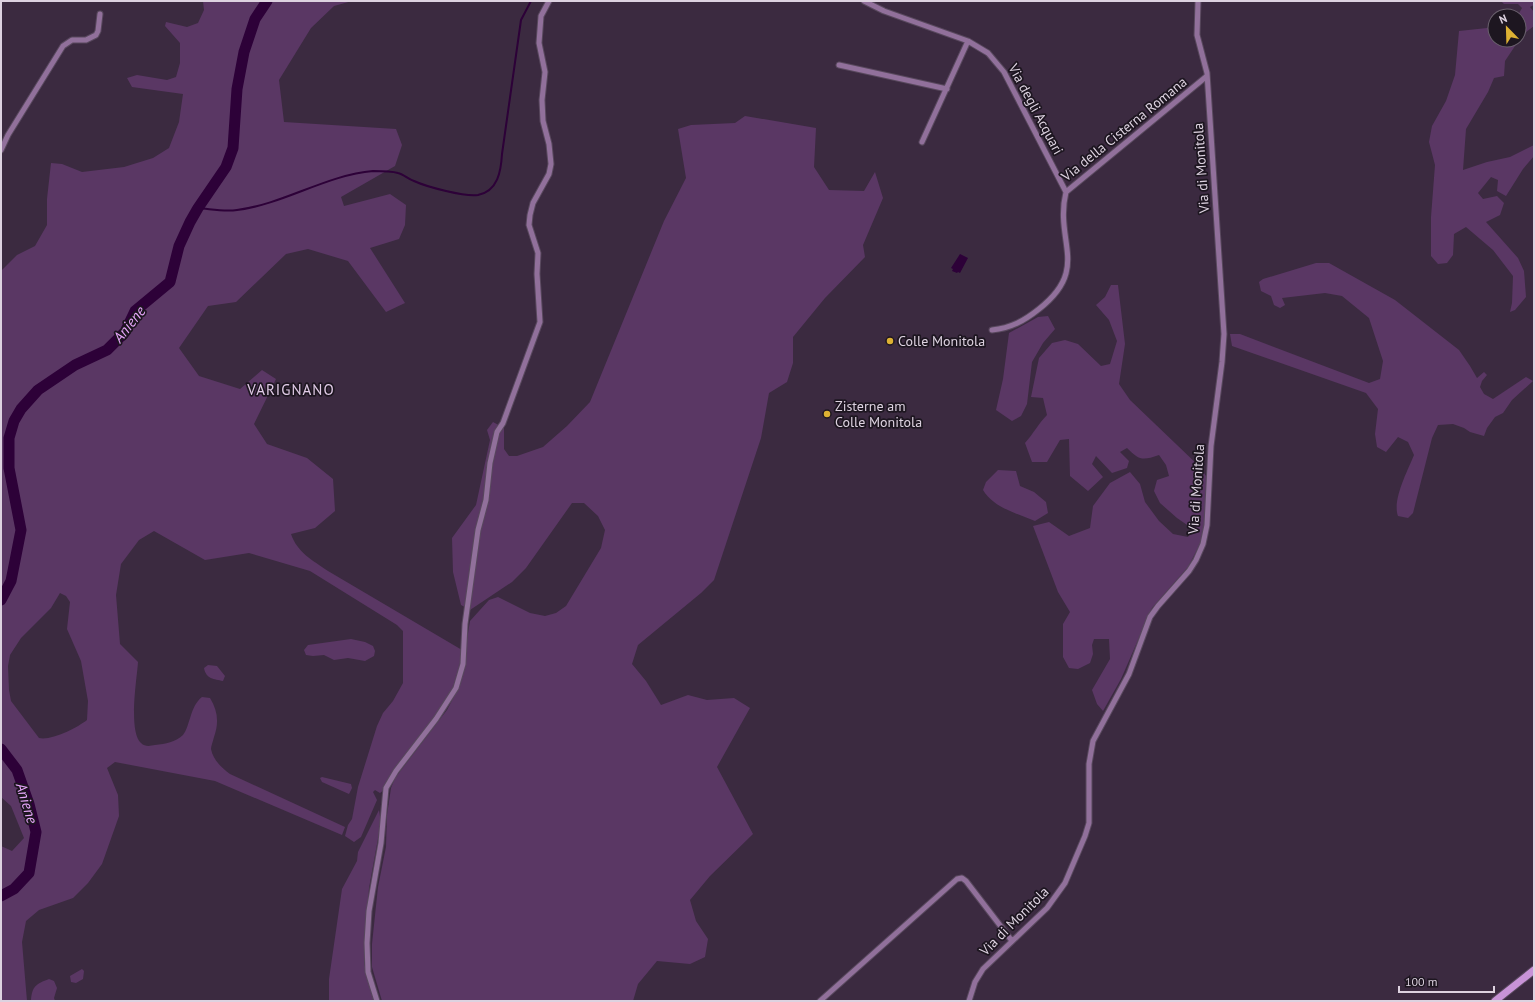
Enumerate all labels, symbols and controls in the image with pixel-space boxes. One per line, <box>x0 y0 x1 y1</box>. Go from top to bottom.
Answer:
north arrow <box>1487 8 1527 48</box>
text: N <box>1497 11 1509 27</box>
street label: Via degli Acquari <box>1004 60 1067 157</box>
street label: Via della Cisterna Romana <box>1057 73 1190 186</box>
street label: Via di Monitola <box>1189 122 1213 215</box>
water label: Aniene <box>108 302 150 347</box>
place label: Colle Monitola <box>898 332 985 350</box>
marker: Colle Monitola <box>885 336 895 346</box>
district label: VARIGNANO <box>246 380 335 399</box>
place label: Zisterne am Colle Monitola <box>835 397 922 431</box>
marker: Zisterne am Colle Monitola <box>822 409 832 419</box>
street label: Via di Monitola <box>1184 443 1208 536</box>
water label: Aniene <box>12 779 42 826</box>
street label: Via di Monitola <box>975 883 1052 960</box>
scale bar <box>1399 968 1494 994</box>
text: 100 m <box>1405 974 1438 989</box>

